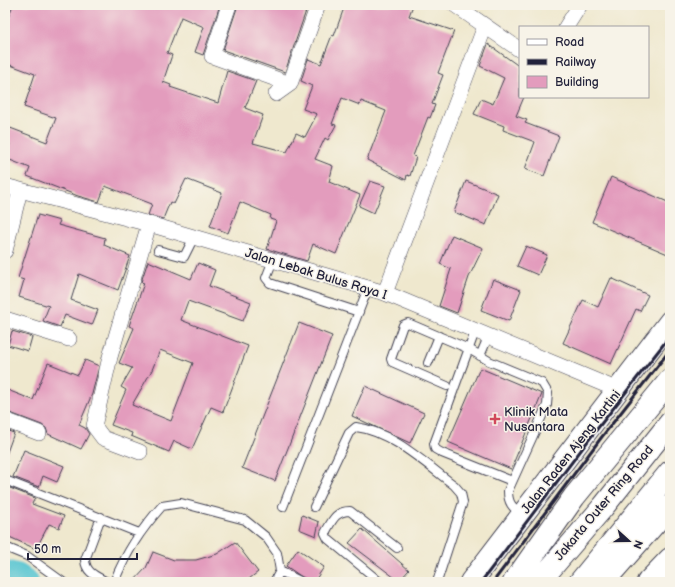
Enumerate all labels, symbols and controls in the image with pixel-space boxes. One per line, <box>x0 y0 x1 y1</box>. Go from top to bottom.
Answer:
legend <box>519 26 649 98</box>
text: Road <box>555 35 584 50</box>
text: Railway <box>555 55 597 70</box>
text: Building <box>555 75 599 90</box>
street label: Jalan Lebak Bulus Raya I <box>243 245 389 303</box>
street label: Jalan Raden Ajeng Kartini <box>518 387 624 517</box>
place label: Klinik Mata Nusantara <box>504 404 568 435</box>
marker: Klinik Mata Nusantara <box>489 413 501 425</box>
street label: Jakarta Outer Ring Road <box>551 442 657 564</box>
north arrow <box>609 521 649 561</box>
scale bar <box>28 535 137 561</box>
text: N <box>630 538 645 551</box>
text: 50 m <box>34 542 61 557</box>

